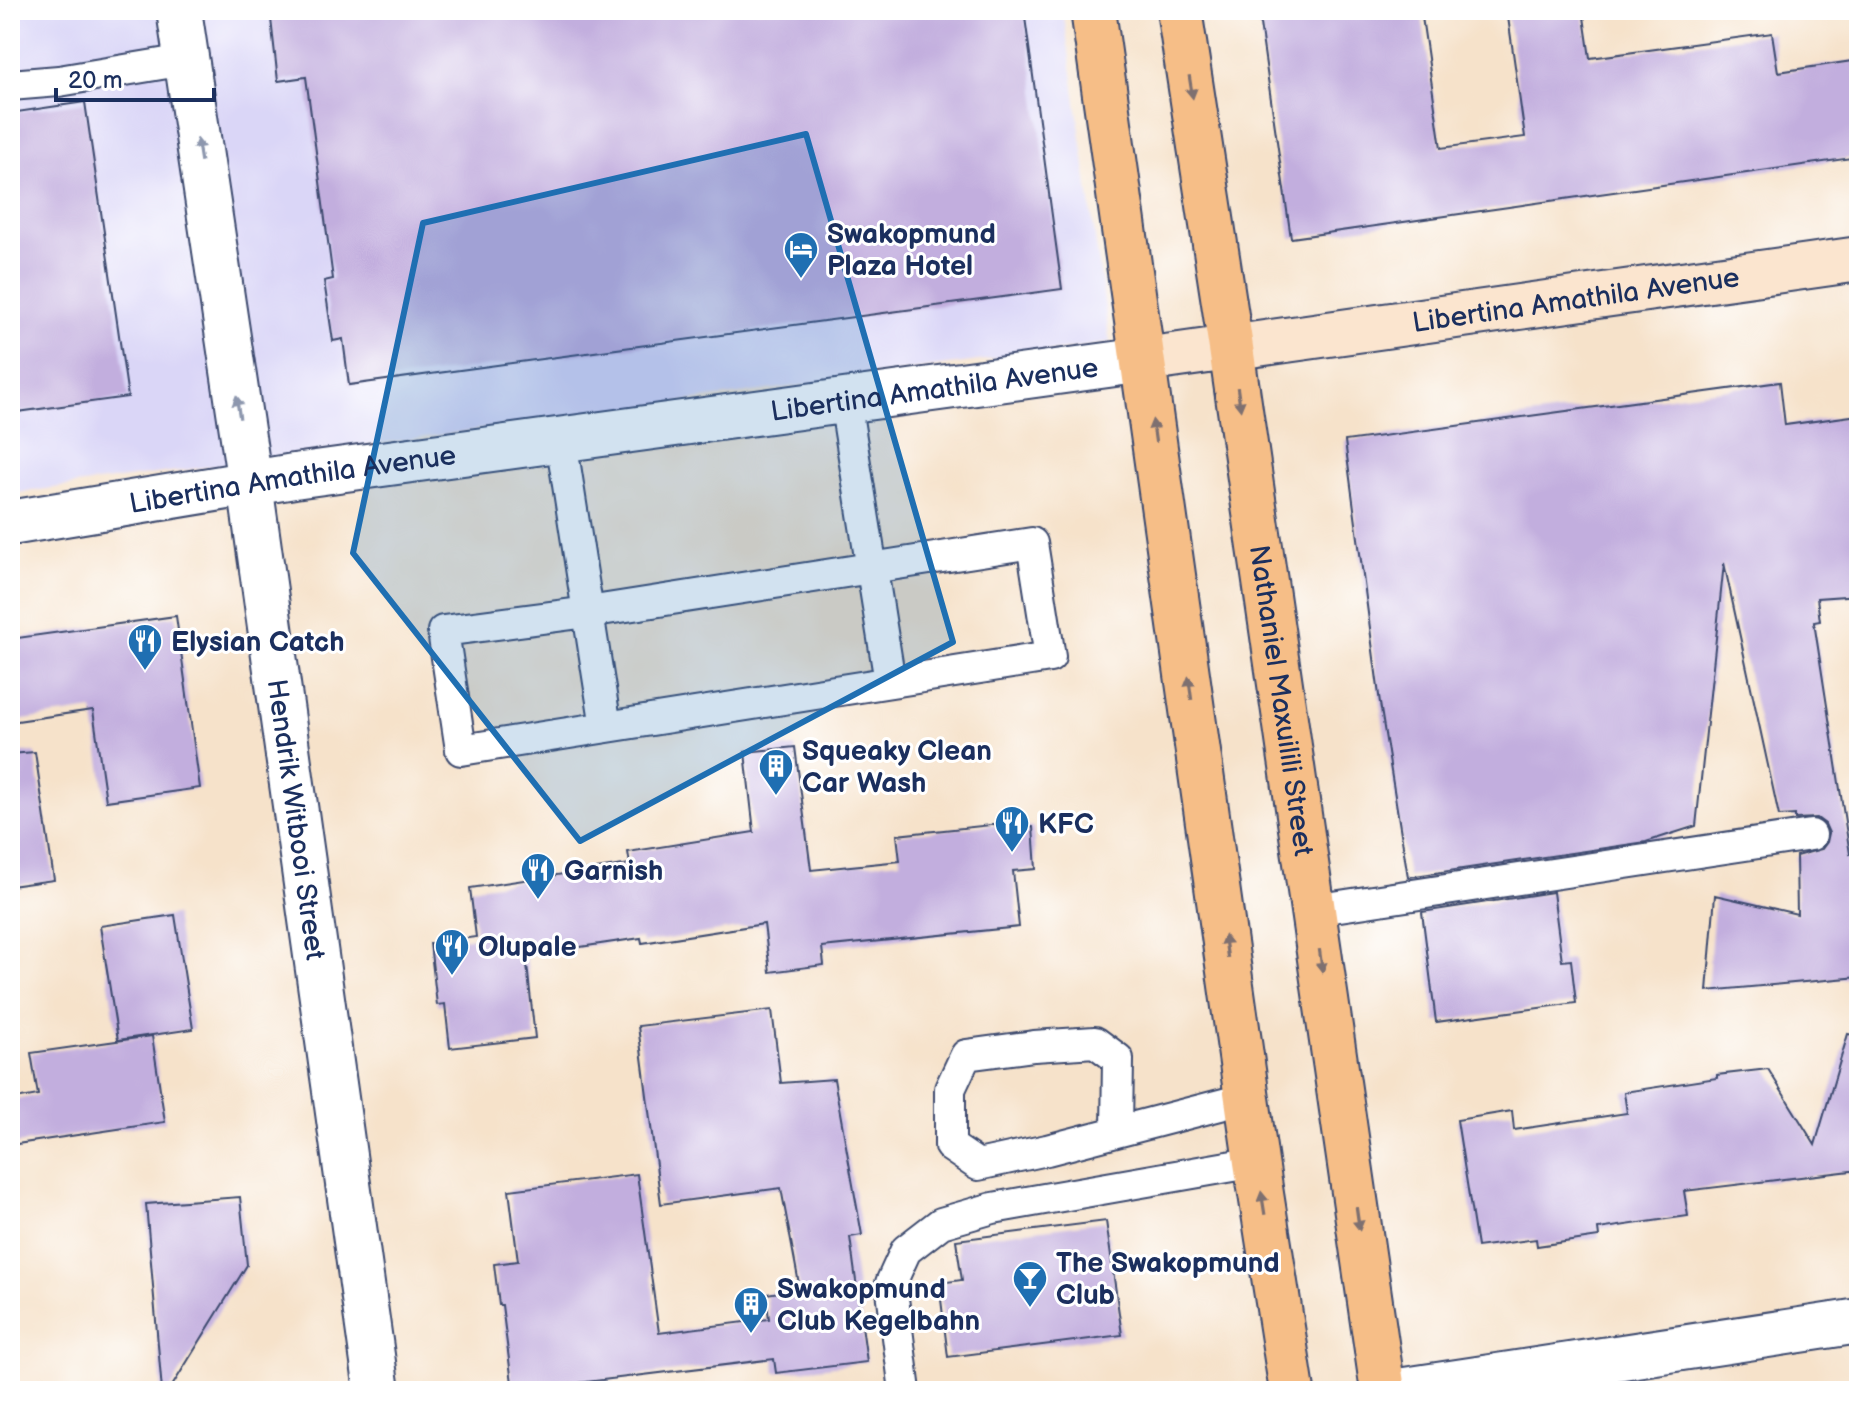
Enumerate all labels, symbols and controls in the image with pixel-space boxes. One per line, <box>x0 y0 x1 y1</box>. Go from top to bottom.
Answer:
scale bar <box>56 52 214 102</box>
text: 20 m <box>68 66 123 95</box>
one-way arrow <box>1185 75 1198 100</box>
one-way arrow <box>192 137 205 162</box>
place label: Swakopmund Plaza Hotel <box>827 218 996 283</box>
hotel icon: Swakopmund Plaza Hotel <box>782 230 820 280</box>
street label: Libertina Amathila Avenue <box>1410 261 1742 340</box>
street label: Libertina Amathila Avenue <box>769 351 1100 429</box>
one-way arrow <box>1233 387 1246 412</box>
one-way arrow <box>231 394 243 419</box>
one-way arrow <box>1147 418 1160 443</box>
street label: Libertina Amathila Avenue <box>127 439 458 521</box>
street label: Nathaniel Maxuilili Street <box>1242 543 1320 859</box>
restaurant icon: Elysian Catch <box>126 622 164 672</box>
place label: Elysian Catch <box>171 626 344 659</box>
one-way arrow <box>1183 676 1196 701</box>
street label: Hendrik Witbooi Street <box>260 677 332 963</box>
place label: Squeaky Clean Car Wash <box>802 735 992 800</box>
building icon: Squeaky Clean Car Wash <box>757 747 795 797</box>
restaurant icon: KFC <box>993 804 1031 854</box>
place label: KFC <box>1038 808 1094 841</box>
restaurant icon: Garnish <box>519 851 557 901</box>
place label: Garnish <box>564 855 663 888</box>
restaurant icon: Olupale <box>433 927 471 977</box>
place label: Olupale <box>478 931 577 964</box>
one-way arrow <box>1219 933 1232 958</box>
one-way arrow <box>1315 949 1328 974</box>
one-way arrow <box>1256 1190 1269 1215</box>
one-way arrow <box>1352 1207 1365 1232</box>
place label: The Swakopmund Club <box>1056 1247 1280 1312</box>
bar icon: The Swakopmund Club <box>1011 1259 1049 1309</box>
place label: Swakopmund Club Kegelbahn <box>777 1273 980 1338</box>
building icon: Swakopmund Club Kegelbahn <box>732 1285 770 1335</box>

